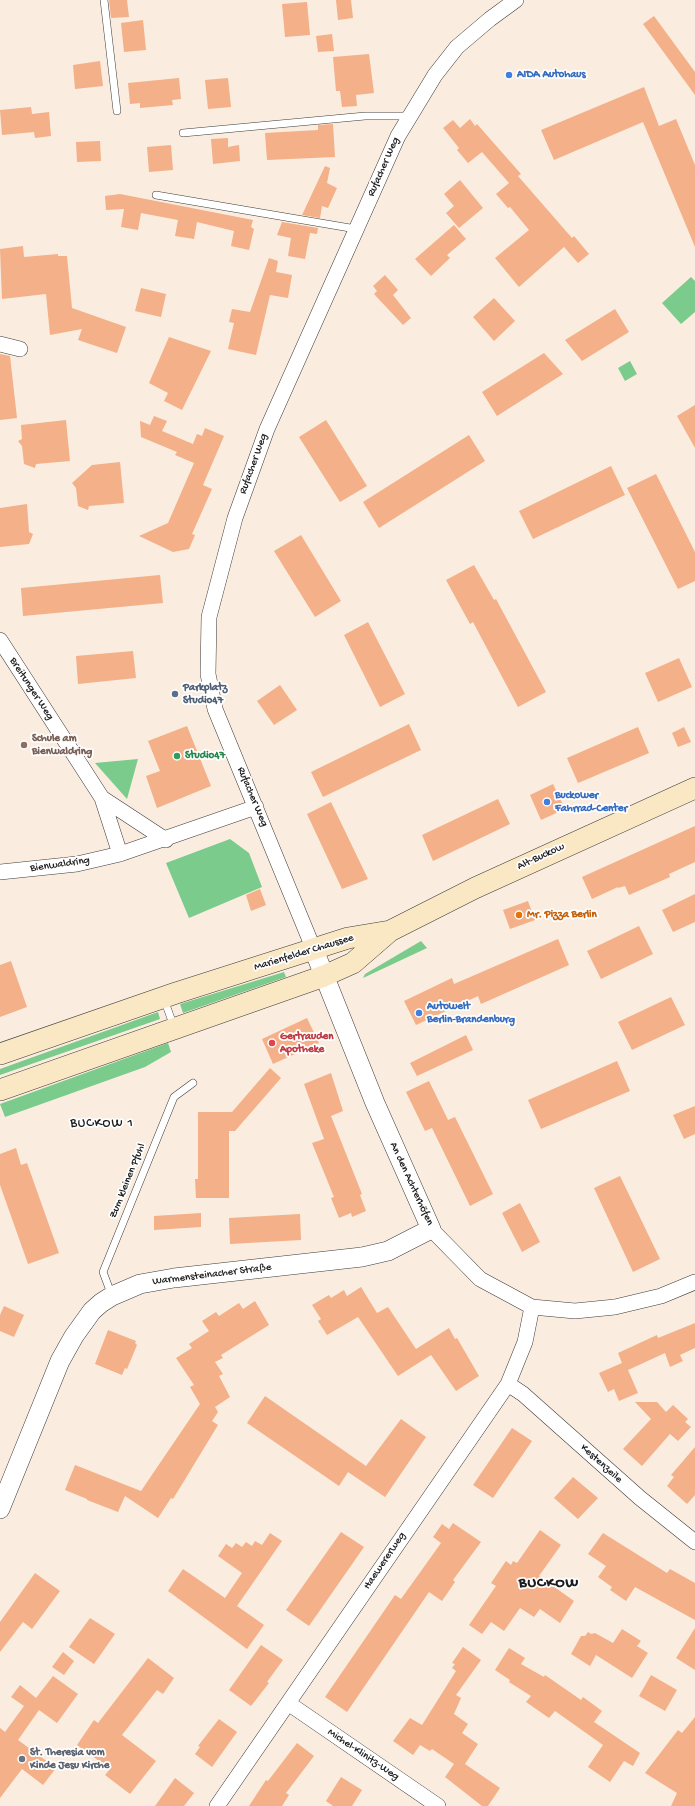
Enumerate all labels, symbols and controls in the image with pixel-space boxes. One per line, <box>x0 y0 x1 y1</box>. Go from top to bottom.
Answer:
place label: AIDA Autohaus <box>517 68 585 82</box>
marker: AIDA Autohaus <box>504 70 514 80</box>
street label: Rufacher Weg <box>365 135 403 199</box>
street label: Rufacher Weg <box>237 432 271 496</box>
street label: Breitunger Weg <box>6 655 56 723</box>
place label: Parkplatz Studio47 <box>183 681 227 707</box>
marker: Parkplatz Studio47 <box>170 689 180 699</box>
place label: Schule am Bienwaldring <box>32 732 92 758</box>
marker: Schule am Bienwaldring <box>19 740 29 750</box>
place label: Studio47 <box>185 749 225 763</box>
marker: Studio47 <box>172 751 182 761</box>
street label: Rufacher Weg <box>234 765 270 829</box>
place label: Buckower Fahrrad-Center <box>555 789 627 815</box>
marker: Buckower Fahrrad-Center <box>542 797 552 807</box>
street label: Alt-Buckow <box>515 840 567 874</box>
street label: Bienwaldring <box>29 854 91 876</box>
place label: Mr. Pizza Berlin <box>527 908 597 922</box>
marker: Mr. Pizza Berlin <box>514 910 524 920</box>
street label: Marienfelder Chaussee <box>253 932 355 974</box>
place label: Autowelt Berlin-Brandenburg <box>427 1000 515 1026</box>
marker: Autowelt Berlin-Brandenburg <box>414 1008 424 1018</box>
place label: Gertrauden Apotheke <box>280 1030 334 1056</box>
marker: Gertrauden Apotheke <box>267 1038 277 1048</box>
district label: BUCKOW 1 <box>70 1116 134 1132</box>
street label: An den Achterhöfen <box>386 1140 436 1228</box>
street label: Zum kleinen Pfuhl <box>107 1142 149 1220</box>
street label: Warmensteinacher Straße <box>152 1261 272 1289</box>
street label: Kestenzeile <box>577 1442 625 1486</box>
street label: Haewererweg <box>361 1530 409 1592</box>
district label: BUCKOW <box>519 1575 579 1593</box>
street label: Michel-Klinitz-Weg <box>325 1726 401 1784</box>
place label: St. Theresia vom Kinde Jesu Kirche <box>30 1746 109 1772</box>
marker: St. Theresia vom Kinde Jesu Kirche <box>17 1754 27 1764</box>

